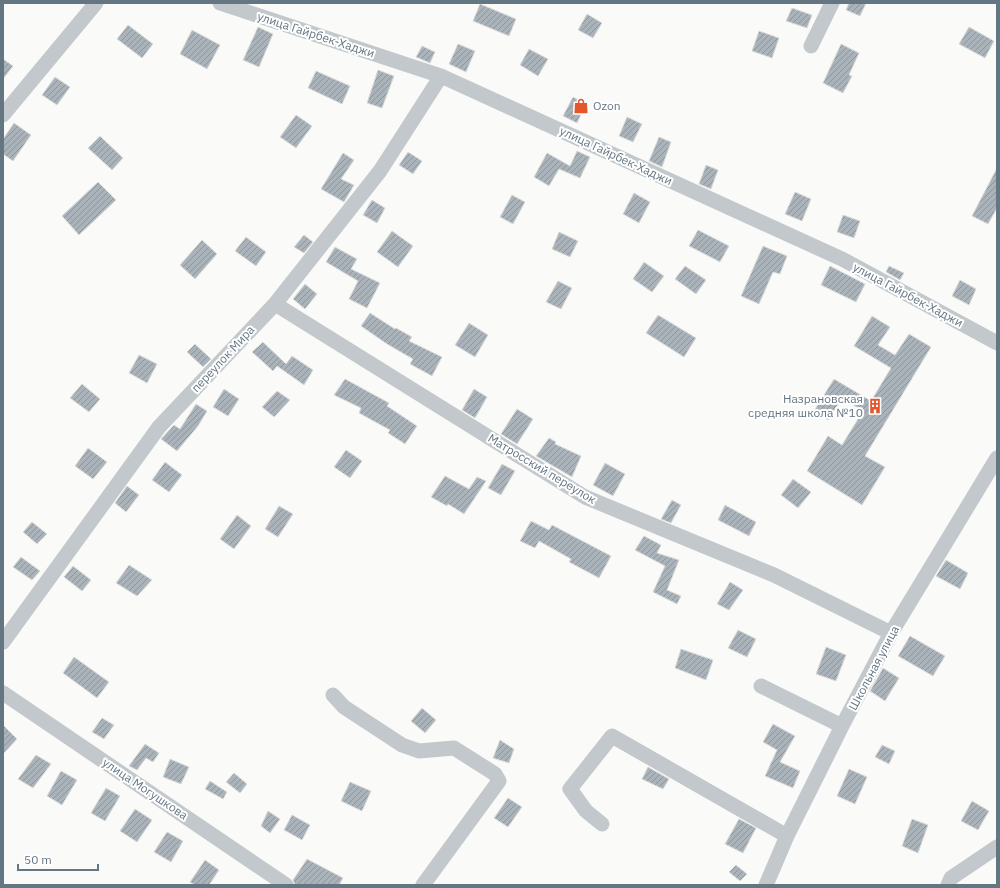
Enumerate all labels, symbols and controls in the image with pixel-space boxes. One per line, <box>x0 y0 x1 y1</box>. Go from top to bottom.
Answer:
street label: улица Гайрбек-Хаджи <box>256 8 377 61</box>
shop icon: Ozon <box>572 97 590 115</box>
place label: Ozon <box>593 98 620 113</box>
street label: улица Гайрбек-Хаджи <box>557 123 675 188</box>
street label: улица Гайрбек-Хаджи <box>851 259 966 330</box>
street label: переулок Мира <box>188 322 258 395</box>
place label: Назрановская средняя школа №10 <box>748 391 863 420</box>
building icon: Назрановская средняя школа №10 <box>866 397 884 415</box>
street label: Матросский переулок <box>485 430 599 507</box>
street label: Школьная улица <box>845 622 902 713</box>
street label: улица Могушкова <box>100 755 191 823</box>
scale bar <box>18 846 98 872</box>
text: 50 m <box>24 852 52 867</box>

